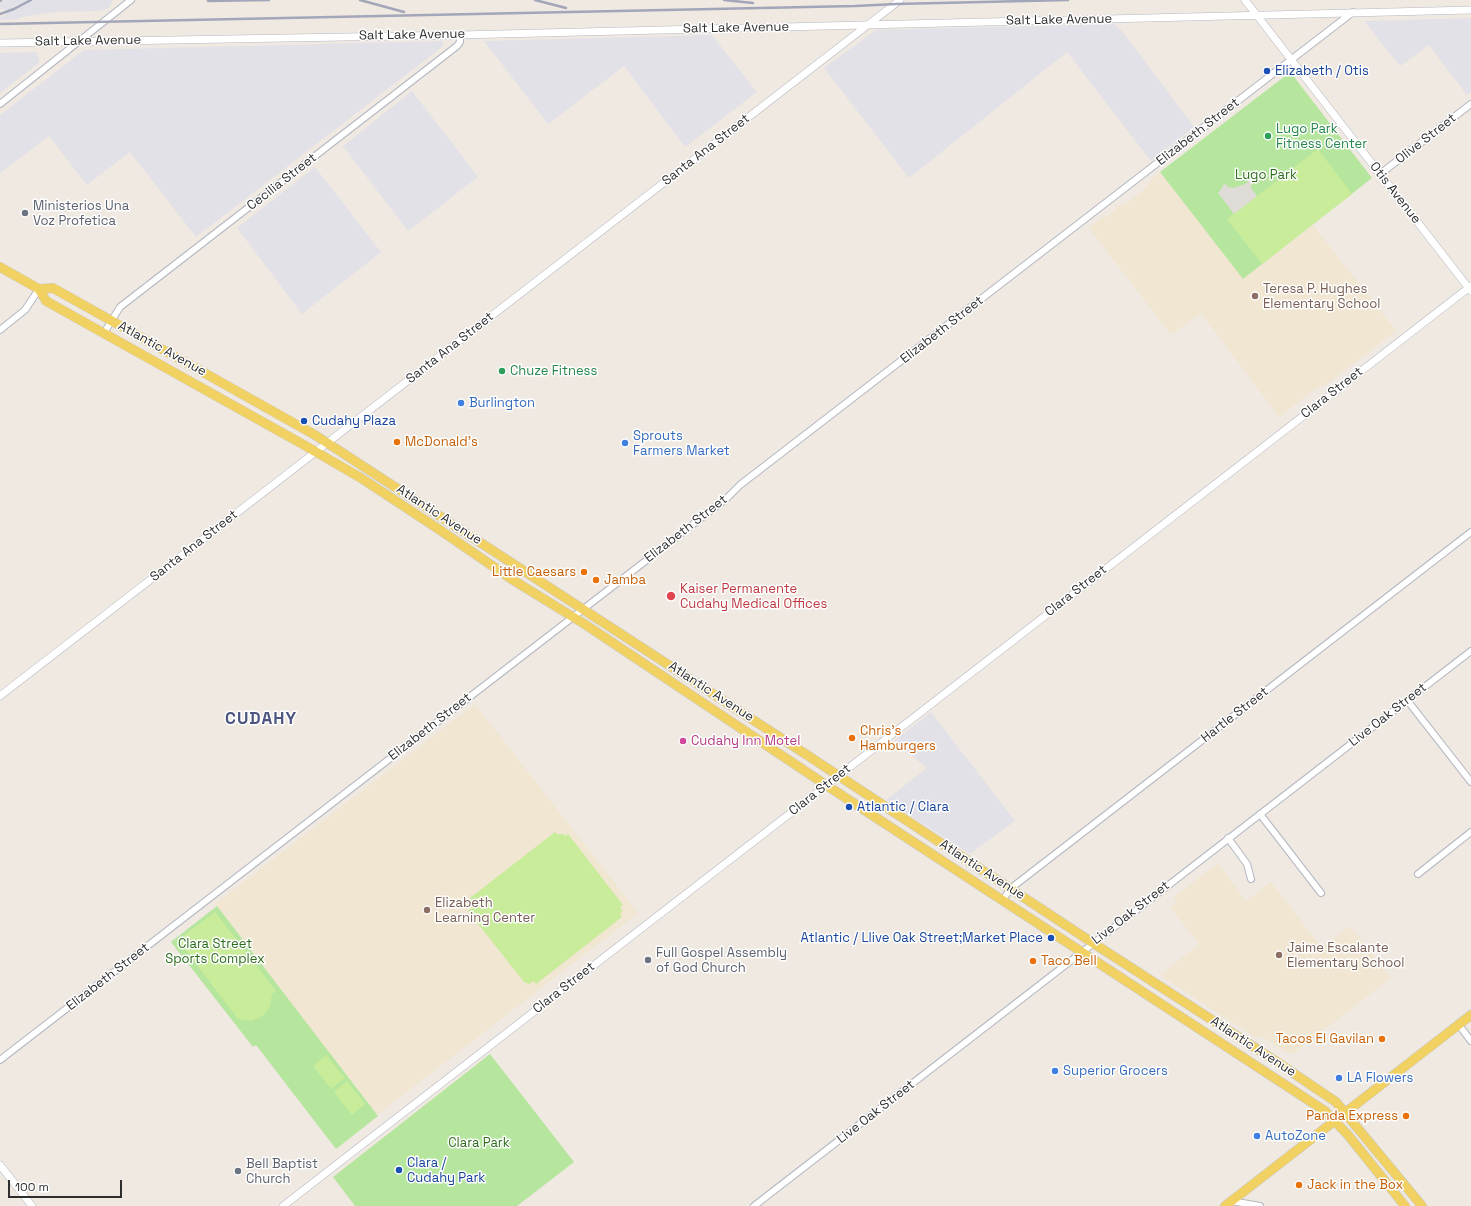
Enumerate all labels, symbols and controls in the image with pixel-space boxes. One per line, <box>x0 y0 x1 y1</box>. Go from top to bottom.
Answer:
street label: Salt Lake Avenue <box>1006 11 1112 29</box>
street label: Salt Lake Avenue <box>683 19 789 37</box>
street label: Salt Lake Avenue <box>359 26 465 44</box>
street label: Salt Lake Avenue <box>35 32 141 50</box>
place label: Elizabeth / Otis <box>1275 63 1369 79</box>
marker: Elizabeth / Otis <box>1262 66 1272 76</box>
street label: Elizabeth Street <box>1154 95 1242 169</box>
street label: Santa Ana Street <box>659 111 753 189</box>
street label: Olive Street <box>1393 111 1459 167</box>
place label: Lugo Park Fitness Center <box>1276 121 1367 152</box>
marker: Lugo Park Fitness Center <box>1263 131 1273 141</box>
street label: Cecilia Street <box>244 150 320 214</box>
street label: Otis Avenue <box>1366 159 1424 227</box>
park label: Lugo Park <box>1235 167 1297 183</box>
place label: Ministerios Una Voz Profetica <box>33 198 129 229</box>
marker: Ministerios Una Voz Profetica <box>20 208 30 218</box>
place label: Teresa P. Hughes Elementary School <box>1263 281 1380 312</box>
marker: Teresa P. Hughes Elementary School <box>1250 291 1260 301</box>
street label: Elizabeth Street <box>898 293 986 367</box>
street label: Santa Ana Street <box>403 309 497 387</box>
street label: Atlantic Avenue <box>115 318 209 380</box>
place label: Chuze Fitness <box>510 363 597 379</box>
street label: Clara Street <box>1298 364 1366 422</box>
marker: Chuze Fitness <box>497 366 507 376</box>
place label: Burlington <box>469 395 535 411</box>
marker: Burlington <box>456 398 466 408</box>
place label: Cudahy Plaza <box>312 413 396 429</box>
marker: Cudahy Plaza <box>299 416 309 426</box>
place label: Sprouts Farmers Market <box>633 428 730 459</box>
place label: McDonald's <box>405 434 478 450</box>
marker: McDonald's <box>392 437 402 447</box>
marker: Sprouts Farmers Market <box>620 438 630 448</box>
street label: Atlantic Avenue <box>393 482 485 548</box>
street label: Elizabeth Street <box>642 492 730 566</box>
street label: Santa Ana Street <box>147 507 241 585</box>
street label: Clara Street <box>1042 562 1110 620</box>
place label: Little Caesars <box>492 564 576 580</box>
marker: Little Caesars <box>579 567 589 577</box>
place label: Jamba <box>604 572 646 588</box>
marker: Jamba <box>591 575 601 585</box>
place label: Kaiser Permanente Cudahy Medical Offices <box>680 581 827 612</box>
marker: Kaiser Permanente Cudahy Medical Offices <box>665 590 677 602</box>
street label: Atlantic Avenue <box>665 659 757 725</box>
street label: Live Oak Street <box>1346 680 1430 750</box>
street label: Hartle Street <box>1198 684 1272 746</box>
street label: Elizabeth Street <box>386 690 474 764</box>
district label: CUDAHY <box>225 709 297 729</box>
place label: Chris's Hamburgers <box>860 723 936 754</box>
place label: Cudahy Inn Motel <box>691 733 800 749</box>
marker: Chris's Hamburgers <box>847 733 857 743</box>
marker: Cudahy Inn Motel <box>678 736 688 746</box>
street label: Clara Street <box>786 761 854 819</box>
place label: Atlantic / Clara <box>857 799 949 815</box>
marker: Atlantic / Clara <box>844 802 854 812</box>
street label: Atlantic Avenue <box>936 837 1028 903</box>
street label: Live Oak Street <box>1089 878 1173 948</box>
place label: Elizabeth Learning Center <box>435 895 535 926</box>
marker: Elizabeth Learning Center <box>422 905 432 915</box>
place label: Atlantic / Llive Oak Street;Market Place <box>801 930 1043 946</box>
marker: Atlantic / Llive Oak Street;Market Place <box>1046 933 1056 943</box>
park label: Clara Street Sports Complex <box>165 936 265 967</box>
street label: Elizabeth Street <box>64 940 152 1014</box>
place label: Jaime Escalante Elementary School <box>1287 940 1404 971</box>
place label: Full Gospel Assembly of God Church <box>656 945 787 976</box>
marker: Jaime Escalante Elementary School <box>1274 950 1284 960</box>
place label: Taco Bell <box>1041 953 1097 969</box>
marker: Full Gospel Assembly of God Church <box>643 955 653 965</box>
marker: Taco Bell <box>1028 956 1038 966</box>
street label: Clara Street <box>530 959 598 1017</box>
street label: Atlantic Avenue <box>1207 1014 1299 1080</box>
place label: Tacos El Gavilan <box>1276 1031 1374 1047</box>
marker: Tacos El Gavilan <box>1377 1034 1387 1044</box>
place label: Superior Grocers <box>1063 1063 1168 1079</box>
marker: Superior Grocers <box>1050 1066 1060 1076</box>
place label: LA Flowers <box>1347 1070 1413 1086</box>
marker: LA Flowers <box>1334 1073 1344 1083</box>
street label: Live Oak Street <box>834 1077 918 1147</box>
place label: Panda Express <box>1306 1108 1398 1124</box>
marker: Panda Express <box>1401 1111 1411 1121</box>
place label: AutoZone <box>1265 1128 1326 1144</box>
marker: AutoZone <box>1252 1131 1262 1141</box>
park label: Clara Park <box>448 1135 510 1151</box>
place label: Clara / Cudahy Park <box>407 1155 485 1186</box>
place label: Bell Baptist Church <box>246 1156 318 1187</box>
marker: Clara / Cudahy Park <box>394 1165 404 1175</box>
marker: Bell Baptist Church <box>233 1166 243 1176</box>
scale bar <box>10 1172 124 1198</box>
place label: Jack in the Box <box>1307 1177 1403 1193</box>
text: 100 m <box>15 1179 49 1195</box>
marker: Jack in the Box <box>1294 1180 1304 1190</box>

